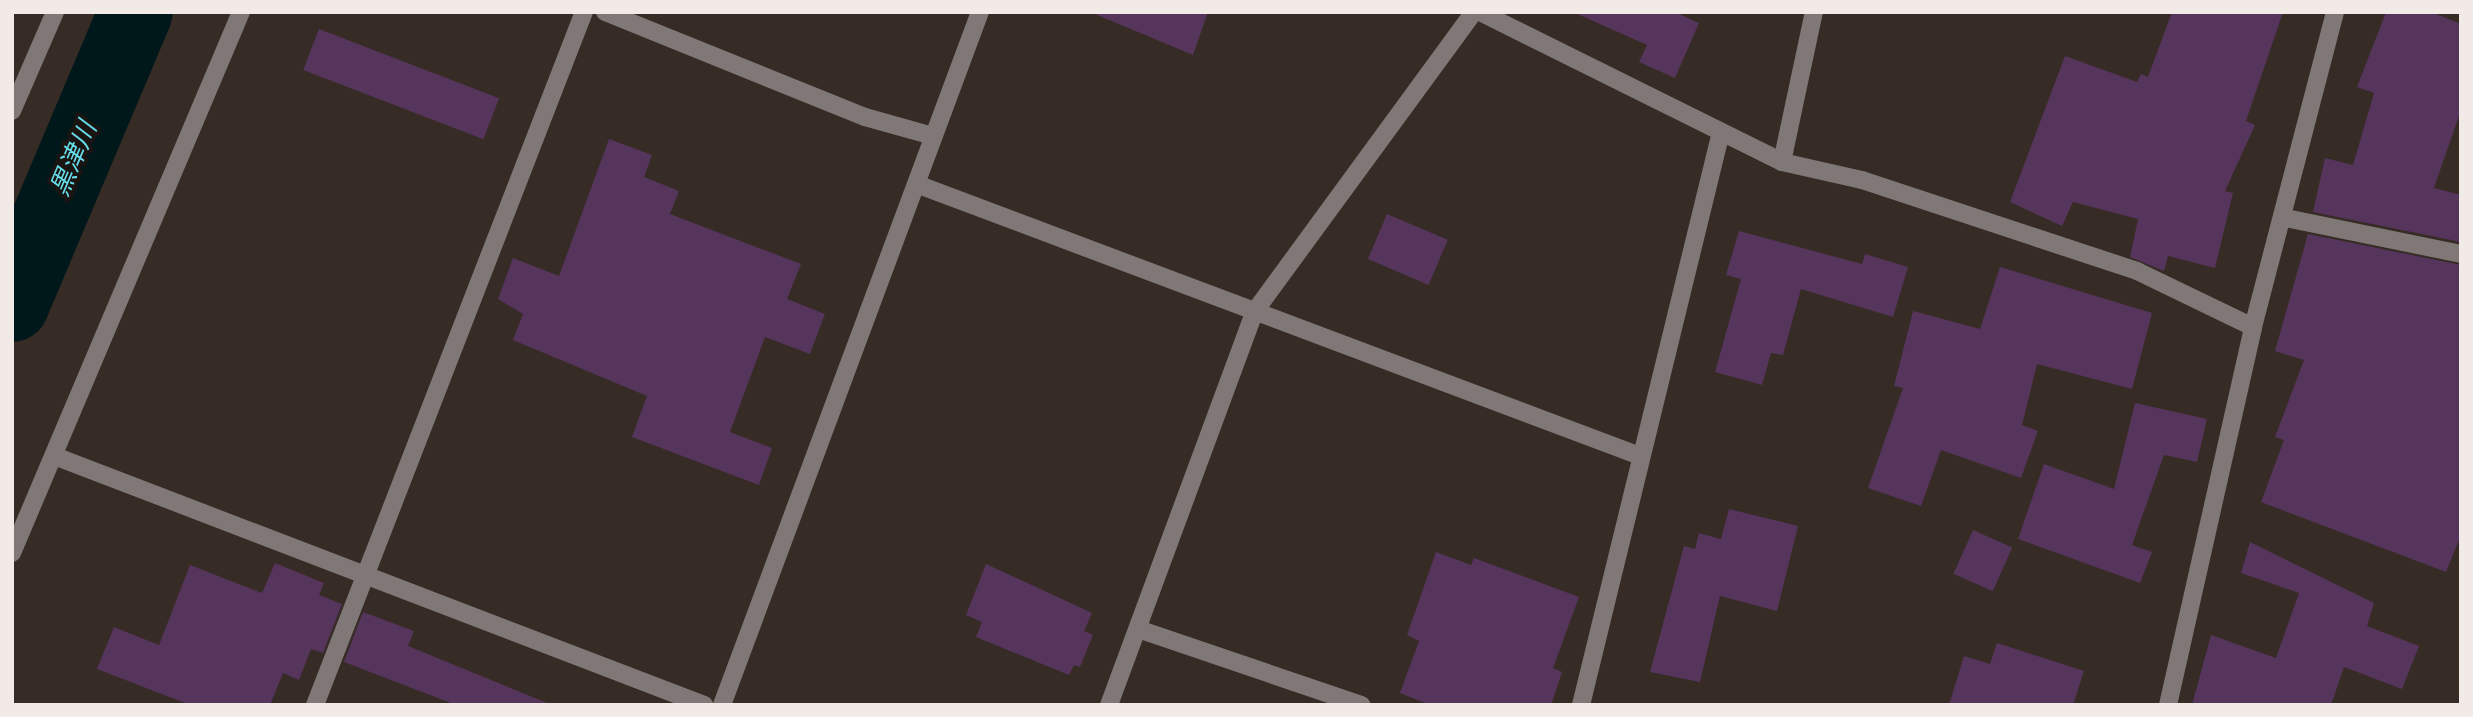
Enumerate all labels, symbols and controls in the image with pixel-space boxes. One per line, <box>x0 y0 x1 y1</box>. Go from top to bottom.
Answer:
water label: 黒津川 <box>44 117 104 201</box>

